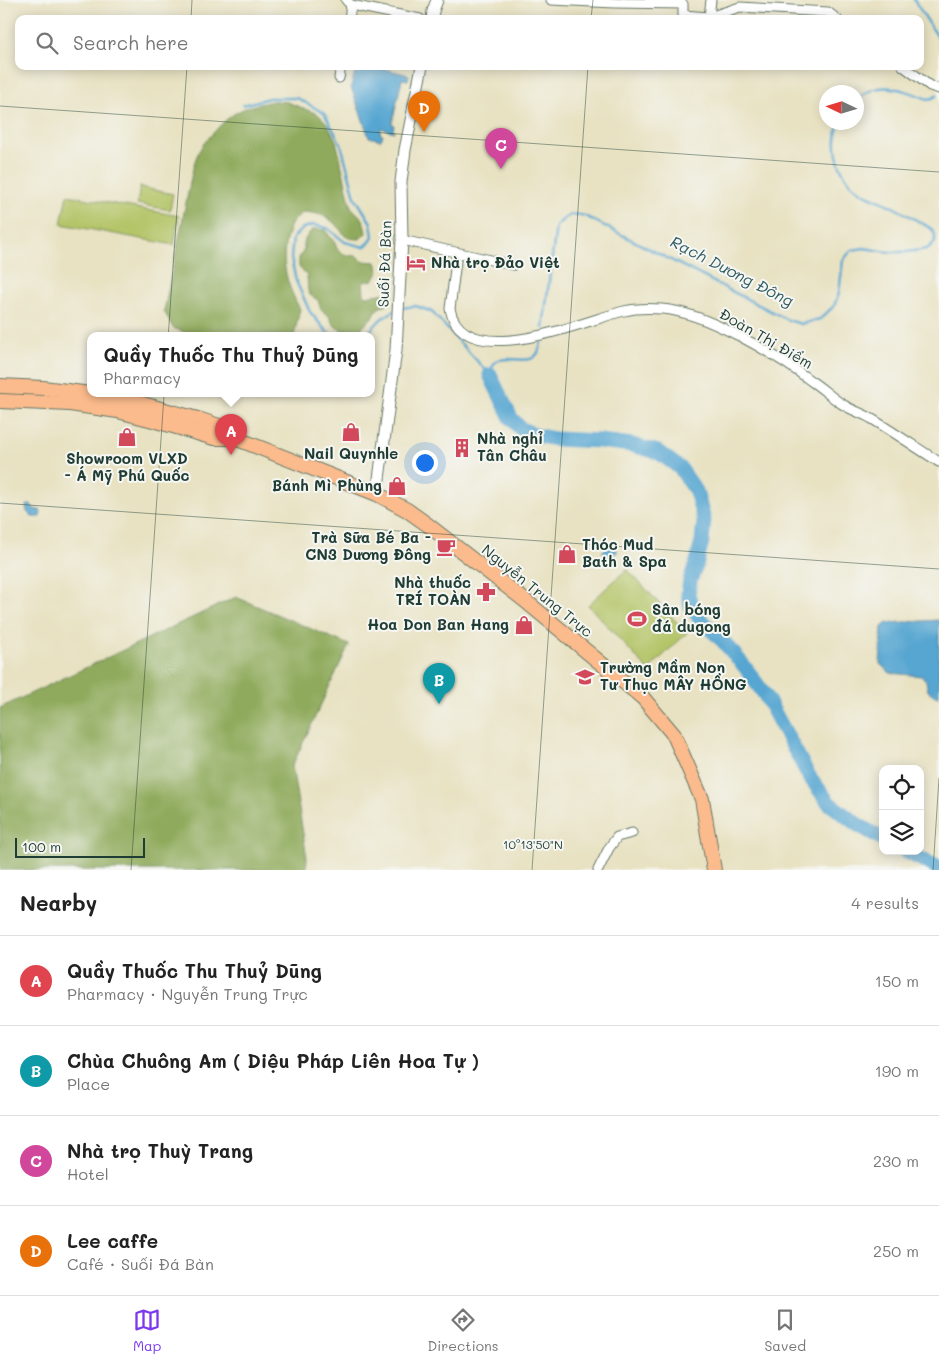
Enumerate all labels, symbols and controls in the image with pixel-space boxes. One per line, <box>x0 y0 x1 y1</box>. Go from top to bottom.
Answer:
search box <box>15 15 924 70</box>
icon: search <box>33 29 61 57</box>
text: Search here <box>73 30 189 55</box>
north arrow <box>819 85 864 130</box>
pin: D <box>408 91 440 132</box>
pin: C <box>485 128 517 169</box>
street label: Suối Đá Bàn <box>372 220 396 308</box>
water label: Rạch Dương Đông <box>667 230 797 311</box>
hotel icon: Nhà trọ Đảo Việt <box>405 252 427 274</box>
place label: Nhà trọ Đảo Việt <box>431 252 560 272</box>
street label: Đoàn Thị Điểm <box>716 303 817 373</box>
popup <box>87 332 375 397</box>
text: Quầy Thuốc Thu Thuỷ Dũng <box>104 342 358 367</box>
text: Pharmacy <box>104 367 181 388</box>
pin: A <box>215 414 247 455</box>
shop icon: Nail Quynhle <box>340 421 362 443</box>
shop icon: Showroom VLXD - Á Mỹ Phú Quốc <box>116 426 138 448</box>
place label: Nhà nghỉ Tân Châu <box>477 428 547 465</box>
building icon: Nhà nghỉ Tân Châu <box>451 437 473 459</box>
place label: Nail Quynhle <box>304 443 398 463</box>
place label: Showroom VLXD - Á Mỹ Phú Quốc <box>65 448 189 485</box>
your location <box>412 450 438 476</box>
place label: Bánh Mì Phùng <box>272 475 382 495</box>
shop icon: Bánh Mì Phùng <box>386 475 408 497</box>
place label: Trà Sữa Bé Ba - CN3 Dương Đông <box>305 527 431 564</box>
place label: Thóc Mud Bath & Spa <box>582 534 667 571</box>
cafe icon: Trà Sữa Bé Ba - CN3 Dương Đông <box>435 536 457 558</box>
street label: Nguyễn Trung Trực <box>478 539 597 641</box>
shop icon: Thóc Mud Bath & Spa <box>556 543 578 565</box>
place label: Nhà thuốc TRÍ TOÀN <box>394 572 471 609</box>
pharmacy icon: Nhà thuốc TRÍ TOÀN <box>475 581 497 603</box>
place label: Sân bóng đá dugong <box>652 599 731 636</box>
sports icon: Sân bóng đá dugong <box>626 608 648 630</box>
place label: Hoa Don Ban Hang <box>367 614 509 634</box>
shop icon: Hoa Don Ban Hang <box>513 614 535 636</box>
place label: Trường Mầm Non Tư Thục MÂY HỒNG <box>600 657 747 694</box>
pin: B <box>423 663 455 704</box>
school or university icon: Trường Mầm Non Tư Thục MÂY HỒNG <box>574 666 596 688</box>
map controls <box>879 765 924 855</box>
button: locate <box>879 765 924 810</box>
button: layers <box>879 810 924 855</box>
scale bar <box>15 835 145 858</box>
text: 10°13'50"N <box>503 836 563 852</box>
text: 100 m <box>22 837 61 856</box>
text: Nearby <box>20 889 97 916</box>
text: 4 results <box>851 892 919 913</box>
text: Quầy Thuốc Thu Thuỷ Dũng <box>67 958 322 983</box>
text: A <box>30 970 42 991</box>
text: 150 m <box>875 970 919 991</box>
text: Pharmacy · Nguyễn Trung Trực <box>67 983 308 1004</box>
text: Chùa Chuông Am ( Diệu Pháp Liên Hoa Tự ) <box>67 1048 479 1073</box>
text: B <box>31 1060 41 1081</box>
text: 190 m <box>875 1060 919 1081</box>
text: Place <box>67 1073 110 1094</box>
text: Nhà trọ Thuỳ Trang <box>67 1138 253 1163</box>
text: C <box>30 1150 42 1171</box>
text: 230 m <box>873 1150 919 1171</box>
text: Hotel <box>67 1163 109 1184</box>
text: Lee caffe <box>67 1228 158 1253</box>
text: D <box>30 1240 42 1261</box>
text: 250 m <box>873 1240 919 1261</box>
text: Café · Suối Đá Bàn <box>67 1253 214 1274</box>
tab: Map <box>133 1306 161 1355</box>
tab: Directions <box>427 1306 499 1355</box>
tab: Saved <box>764 1306 806 1355</box>

